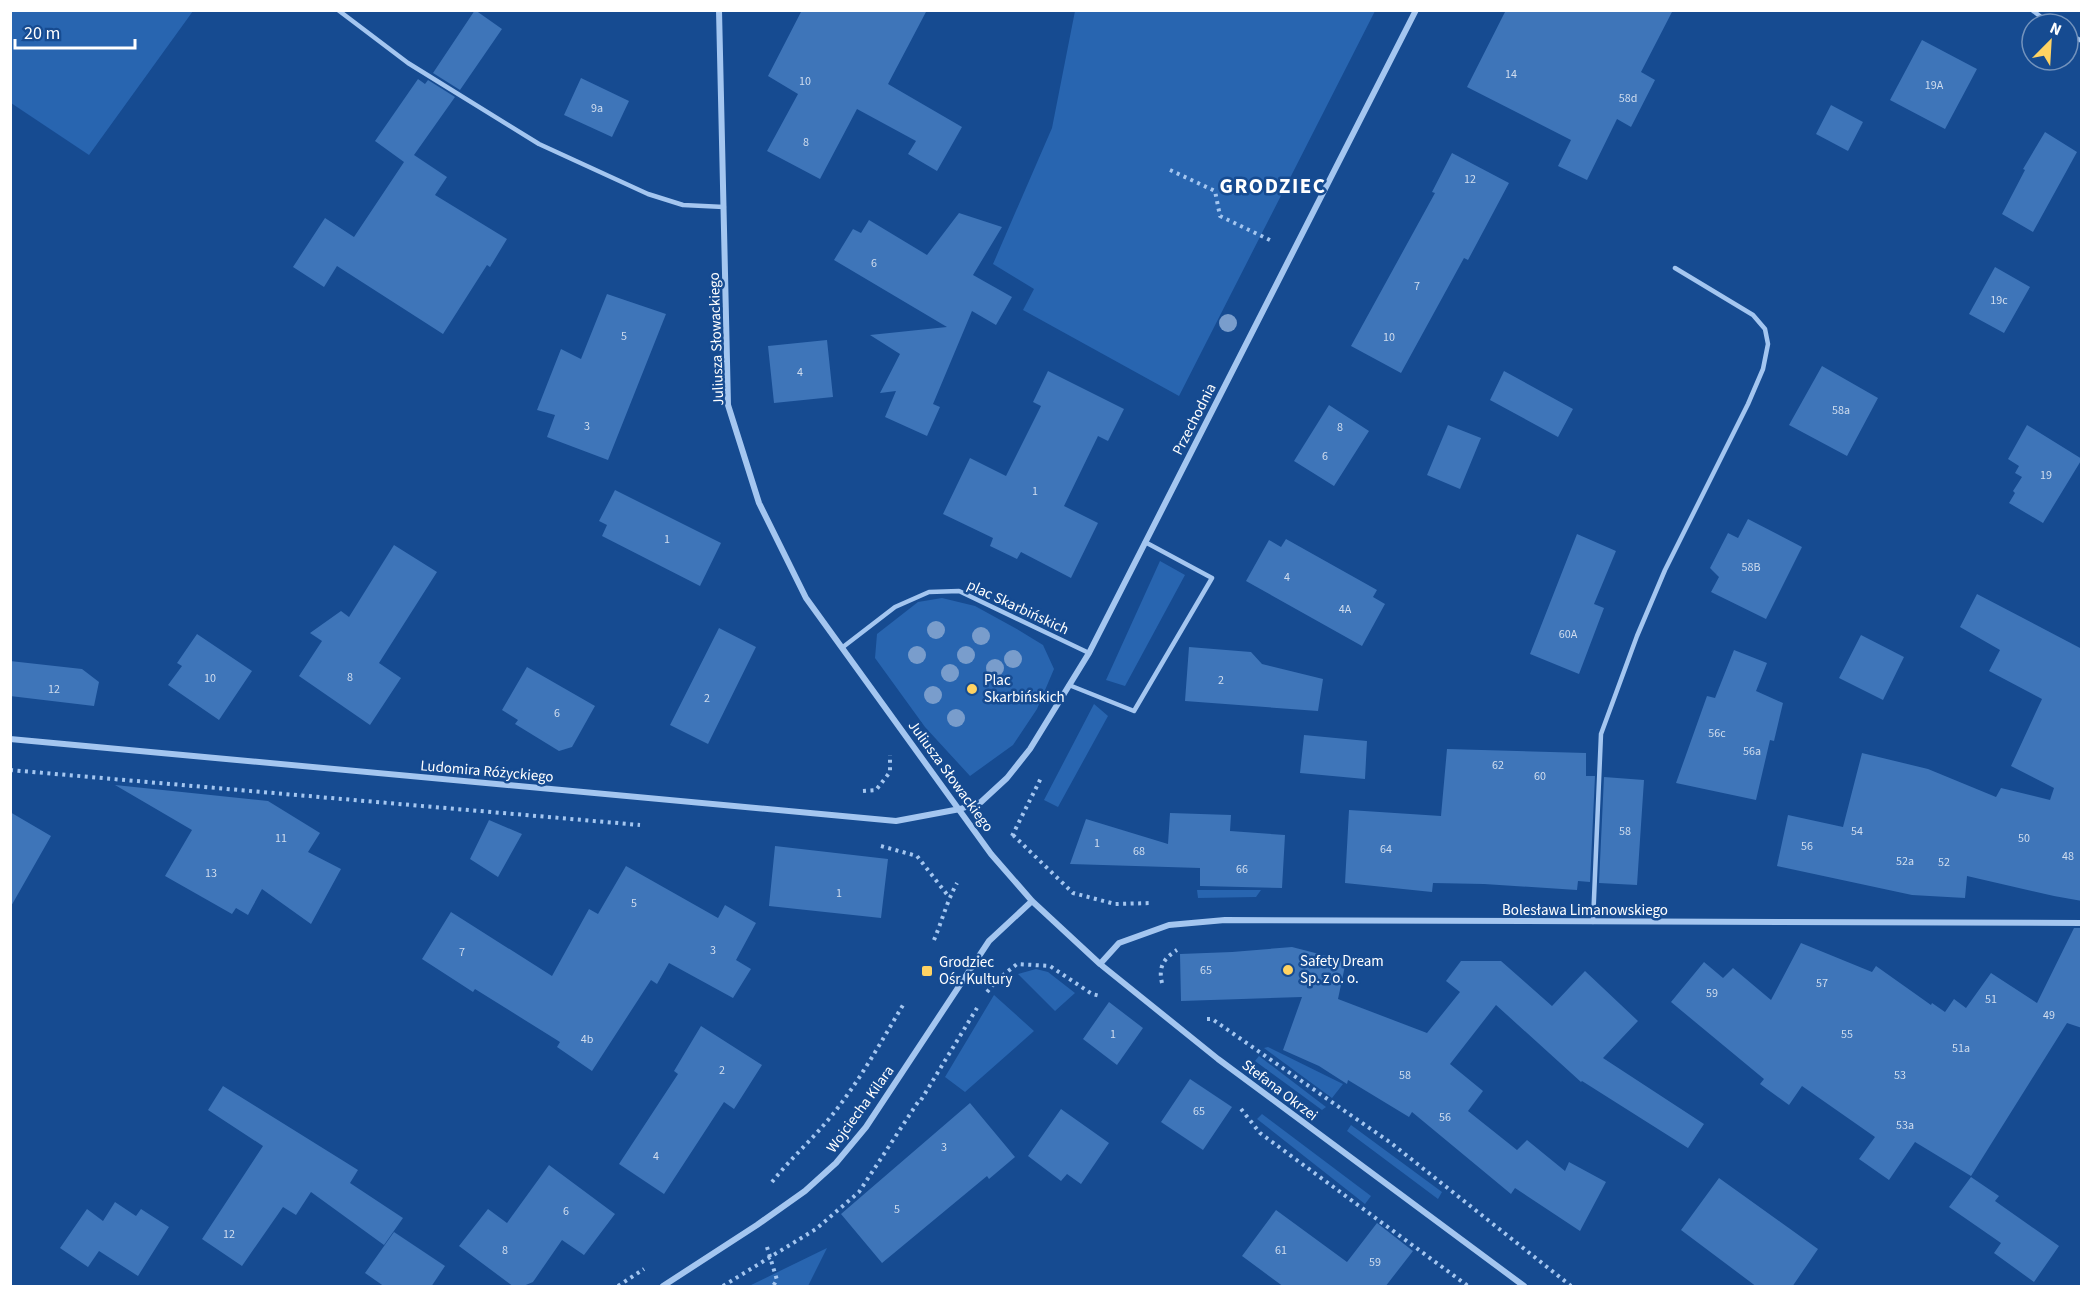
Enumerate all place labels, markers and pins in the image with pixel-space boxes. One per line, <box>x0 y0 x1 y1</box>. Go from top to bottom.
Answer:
place label: Plac Skarbińskich <box>984 670 1065 708</box>
marker: Plac Skarbińskich <box>965 682 979 696</box>
place label: Safety Dream Sp. z o. o. <box>1300 951 1384 989</box>
place label: Grodziec Ośr. Kultury <box>939 952 1013 990</box>
marker: Safety Dream Sp. z o. o. <box>1281 963 1295 977</box>
marker: Grodziec Ośr. Kultury <box>920 964 934 978</box>

